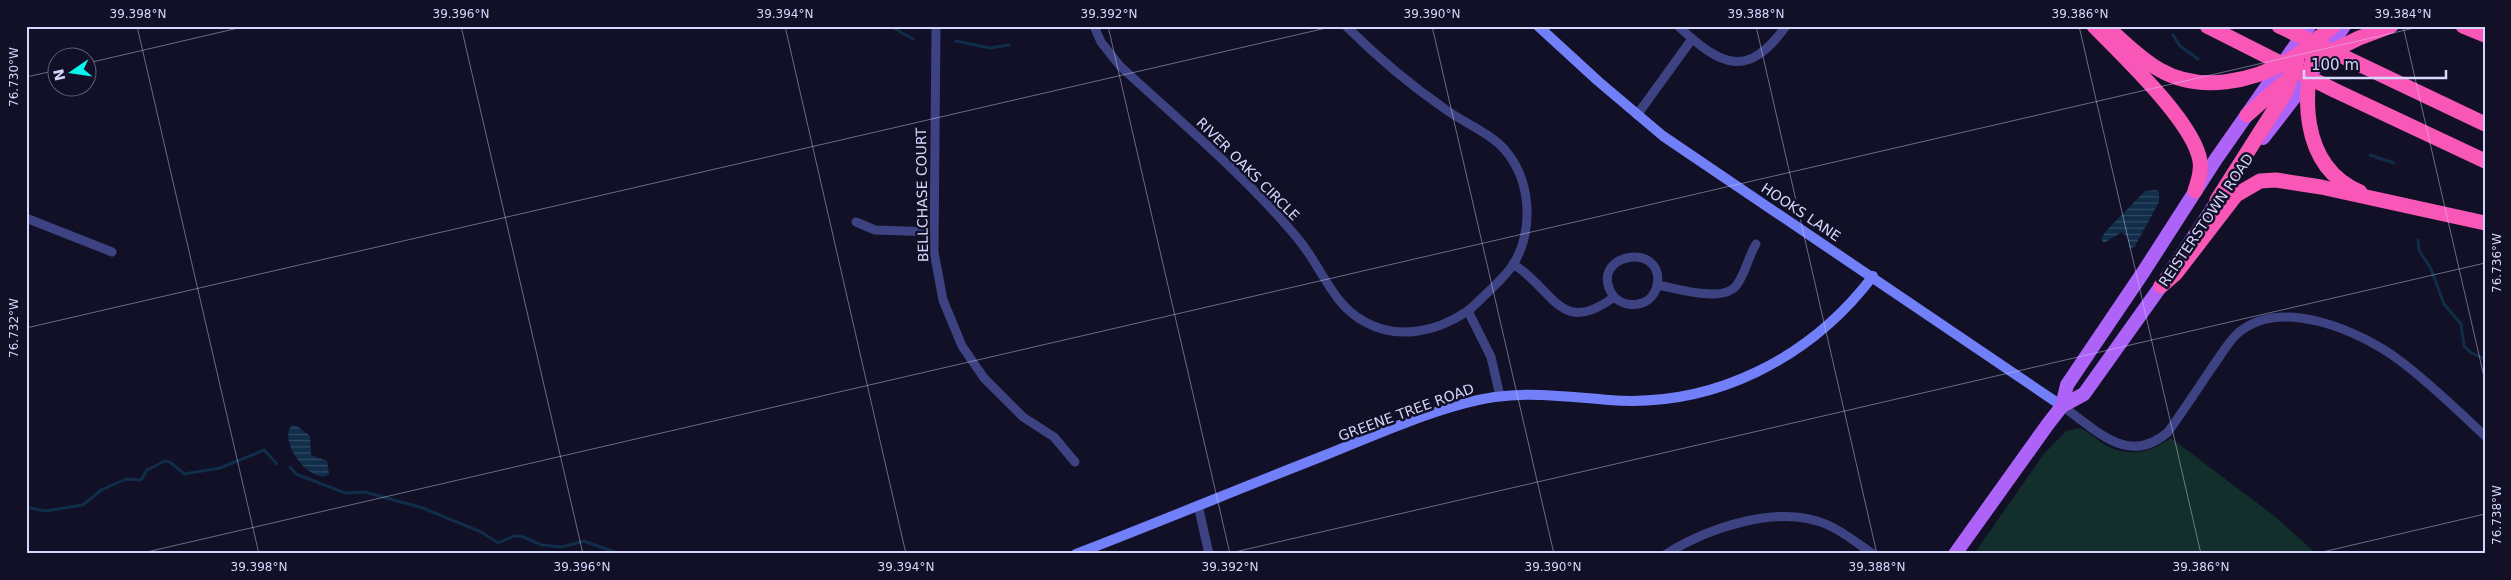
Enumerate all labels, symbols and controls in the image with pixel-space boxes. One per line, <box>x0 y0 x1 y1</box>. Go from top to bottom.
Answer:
text: 39.398°N <box>110 7 166 21</box>
text: 39.396°N <box>433 7 489 21</box>
text: 39.394°N <box>757 7 813 21</box>
text: 39.392°N <box>1081 7 1137 21</box>
text: 39.390°N <box>1404 7 1460 21</box>
text: 39.388°N <box>1728 7 1784 21</box>
text: 39.386°N <box>2052 7 2108 21</box>
text: 39.384°N <box>2375 7 2431 21</box>
text: 76.730°W <box>7 47 21 107</box>
north arrow <box>48 48 98 98</box>
scale bar <box>2304 48 2446 80</box>
text: 100 m <box>2311 56 2359 74</box>
text: N <box>50 67 68 82</box>
street label: RIVER OAKS CIRCLE <box>1193 114 1303 224</box>
street label: BELLCHASE COURT <box>913 127 931 262</box>
street label: REISTERSTOWN ROAD <box>2156 151 2256 289</box>
street label: HOOKS LANE <box>1758 180 1844 244</box>
text: 76.736°W <box>2490 233 2504 293</box>
text: 76.732°W <box>7 298 21 358</box>
street label: GREENE TREE ROAD <box>1336 380 1476 444</box>
text: 76.738°W <box>2490 485 2504 545</box>
text: 39.398°N <box>231 560 287 574</box>
text: 39.396°N <box>554 560 610 574</box>
text: 39.394°N <box>878 560 934 574</box>
text: 39.392°N <box>1202 560 1258 574</box>
text: 39.390°N <box>1525 560 1581 574</box>
text: 39.388°N <box>1849 560 1905 574</box>
text: 39.386°N <box>2173 560 2229 574</box>

